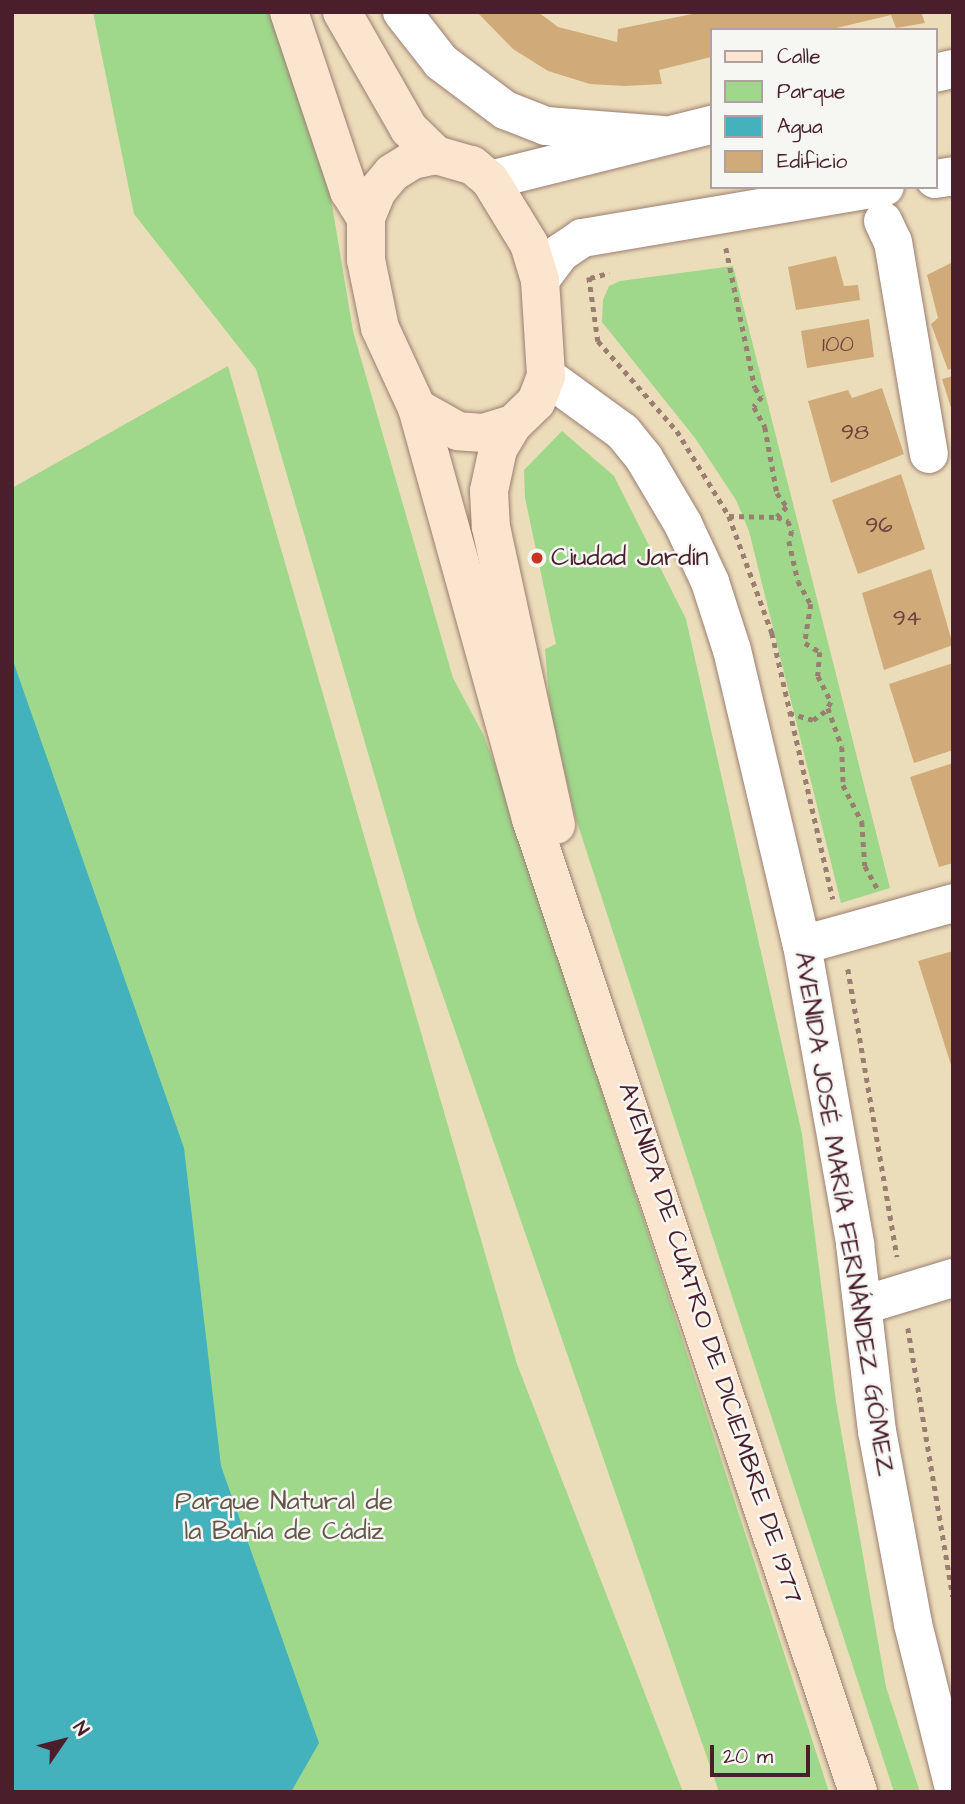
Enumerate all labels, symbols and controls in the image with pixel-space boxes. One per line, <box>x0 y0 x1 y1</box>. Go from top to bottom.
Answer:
legend <box>710 28 937 189</box>
text: Calle <box>777 42 821 71</box>
text: Parque <box>777 77 845 106</box>
text: Agua <box>777 112 823 141</box>
text: Edificio <box>777 147 847 176</box>
house number: 100 <box>822 330 854 358</box>
house number: 98 <box>841 418 869 446</box>
house number: 96 <box>865 511 893 539</box>
place label: Ciudad Jardín <box>551 542 708 574</box>
marker: Ciudad Jardín <box>529 550 545 566</box>
house number: 94 <box>893 604 921 632</box>
street label: AVENIDA JOSÉ MARÍA FERNÁNDEZ GÓMEZ <box>787 949 901 1479</box>
street label: AVENIDA DE CUATRO DE DICIEMBRE DE 1977 <box>611 1079 809 1607</box>
park label: Parque Natural de la Bahía de Cádiz <box>175 1486 393 1548</box>
north arrow <box>28 1706 98 1776</box>
text: N <box>66 1716 95 1741</box>
scale bar <box>713 1730 813 1774</box>
text: 20 m <box>723 1742 773 1771</box>

